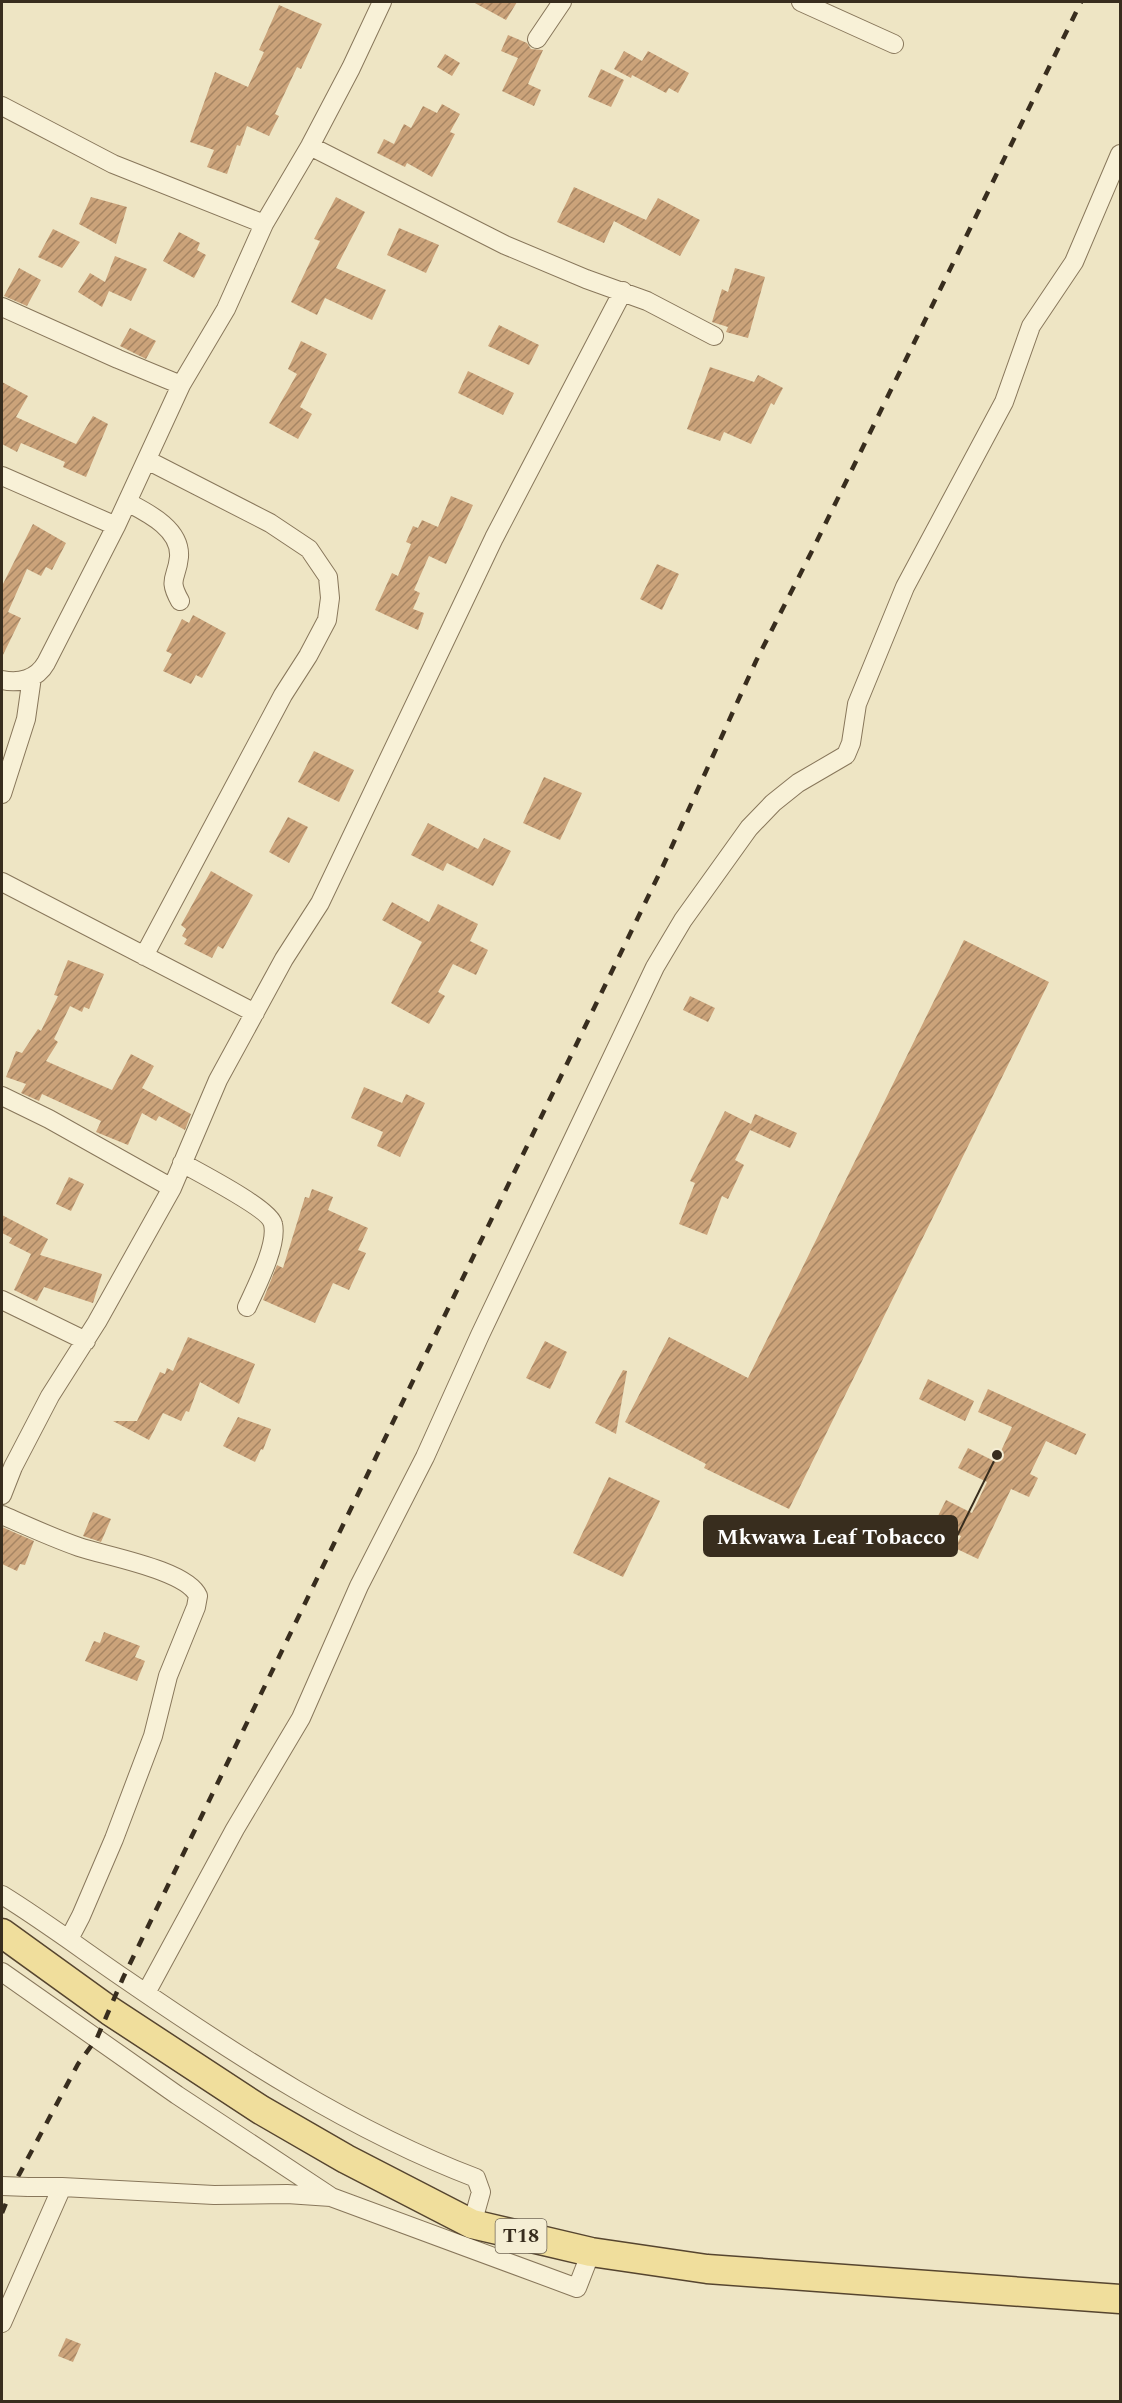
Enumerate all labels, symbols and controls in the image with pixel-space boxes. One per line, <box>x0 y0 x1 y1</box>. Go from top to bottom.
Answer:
callout: Mkwawa Leaf Tobacco <box>704 1516 957 1556</box>
text: Mkwawa Leaf Tobacco <box>717 1521 945 1554</box>
road number: T18 <box>496 2219 546 2253</box>

